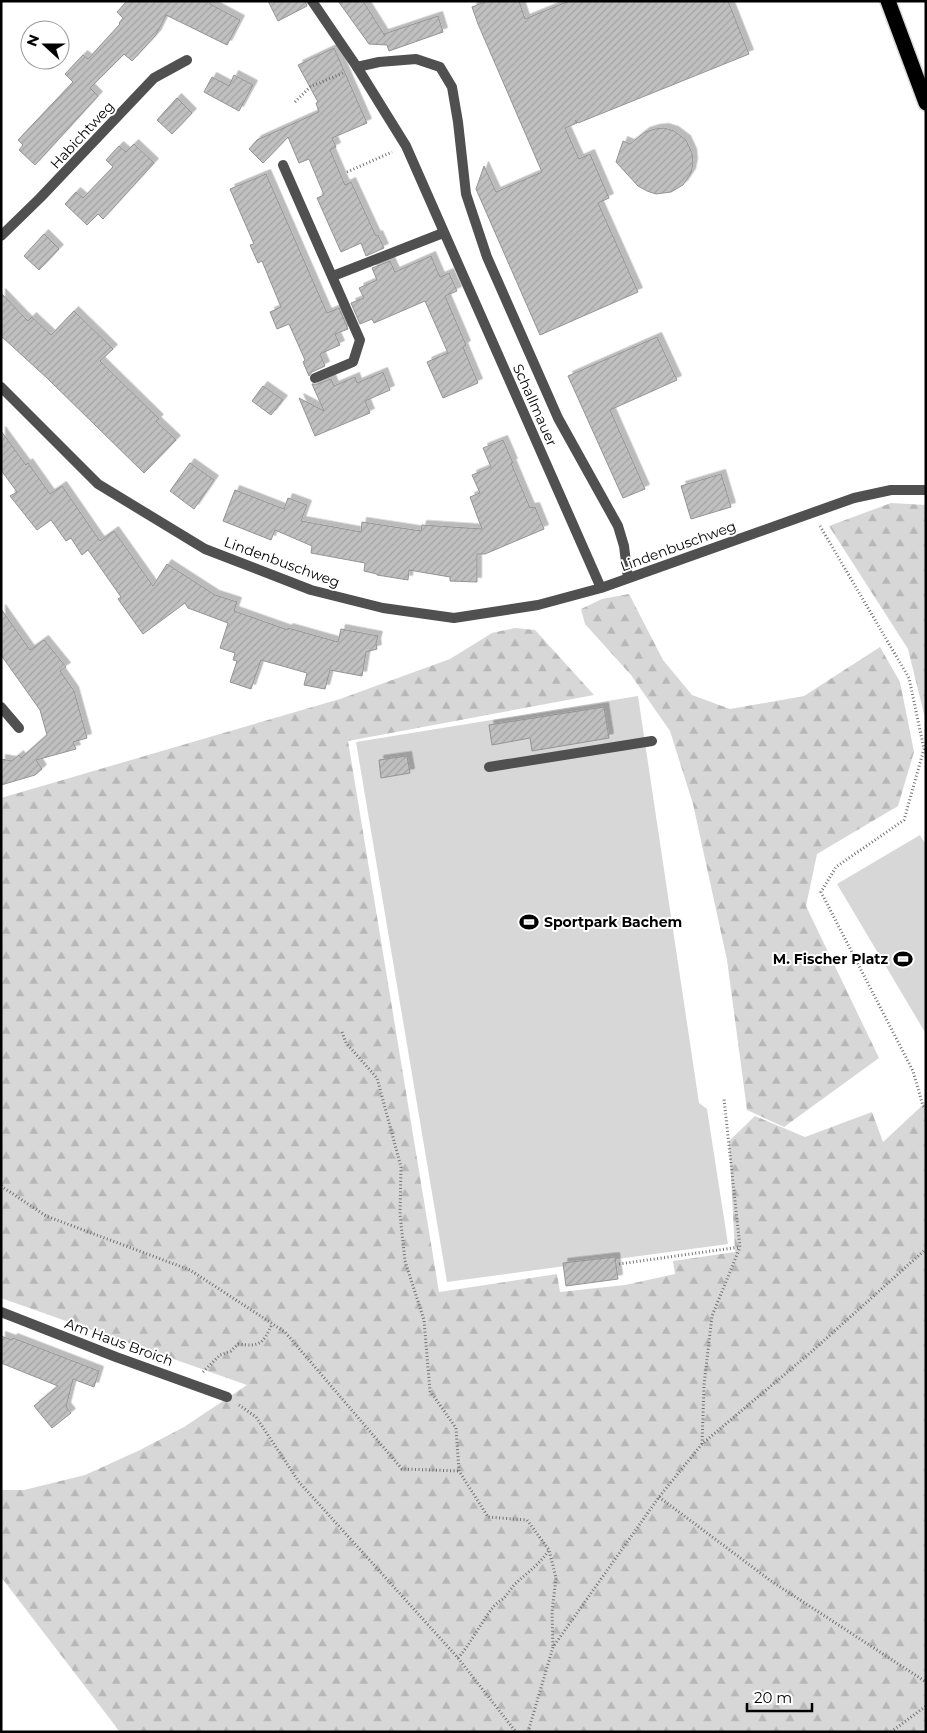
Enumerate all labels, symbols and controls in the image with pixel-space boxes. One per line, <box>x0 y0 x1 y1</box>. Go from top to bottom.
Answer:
north arrow <box>20 20 70 70</box>
text: N <box>22 32 43 49</box>
street label: Habichtweg <box>46 97 118 173</box>
street label: Schallmauer <box>509 361 561 449</box>
street label: Lindenbuschweg <box>618 517 738 575</box>
street label: Lindenbuschweg <box>222 533 342 591</box>
sports icon: Sportpark Bachem <box>518 911 540 933</box>
place label: Sportpark Bachem <box>544 913 682 931</box>
sports icon: M. Fischer Platz <box>892 948 914 970</box>
place label: M. Fischer Platz <box>773 950 888 968</box>
street label: Am Haus Broich <box>62 1314 176 1370</box>
scale bar <box>747 1680 812 1712</box>
text: 20 m <box>754 1688 792 1707</box>

